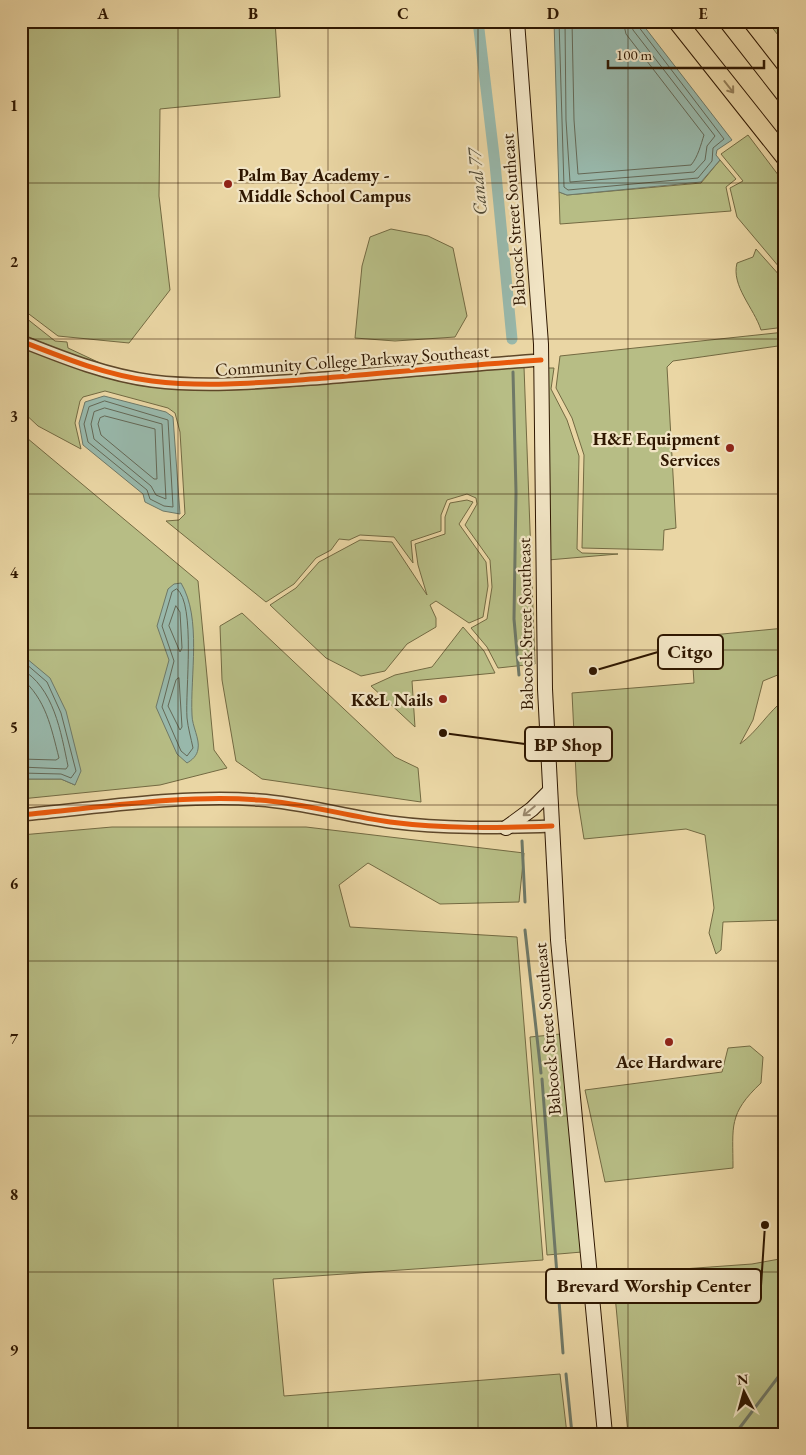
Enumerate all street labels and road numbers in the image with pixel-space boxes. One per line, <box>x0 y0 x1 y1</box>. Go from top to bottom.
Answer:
street label: Babcock Street Southeast <box>495 133 530 307</box>
street label: Community College Parkway Southeast <box>214 339 490 381</box>
street label: Babcock Street Southeast <box>512 537 538 711</box>
street label: Babcock Street Southeast <box>528 942 566 1116</box>

